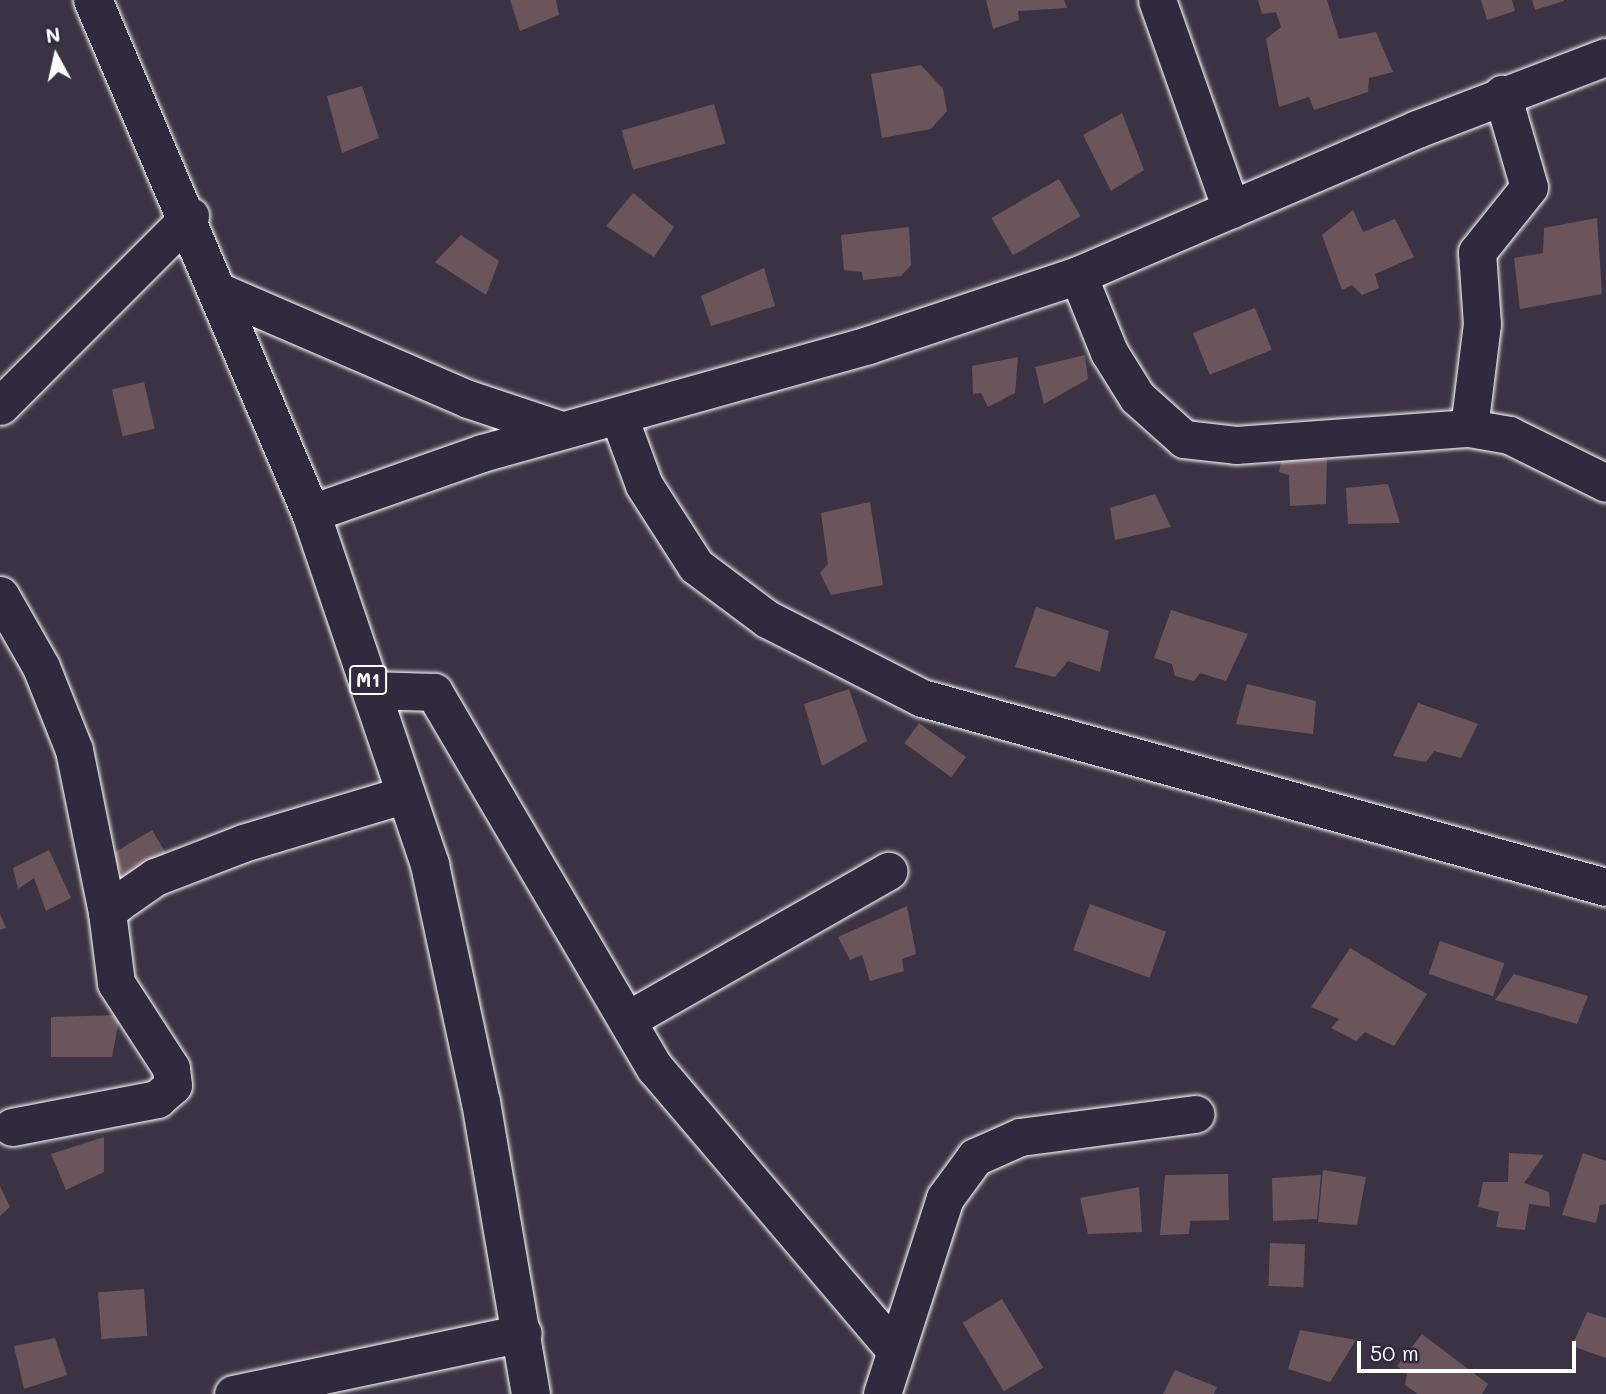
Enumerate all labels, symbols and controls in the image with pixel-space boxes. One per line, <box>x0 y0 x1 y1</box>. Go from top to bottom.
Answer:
north arrow <box>21 21 91 91</box>
text: N <box>44 21 62 48</box>
road number: M1 <box>349 664 387 695</box>
scale bar <box>1361 1328 1580 1372</box>
text: 50 m <box>1370 1339 1419 1366</box>

